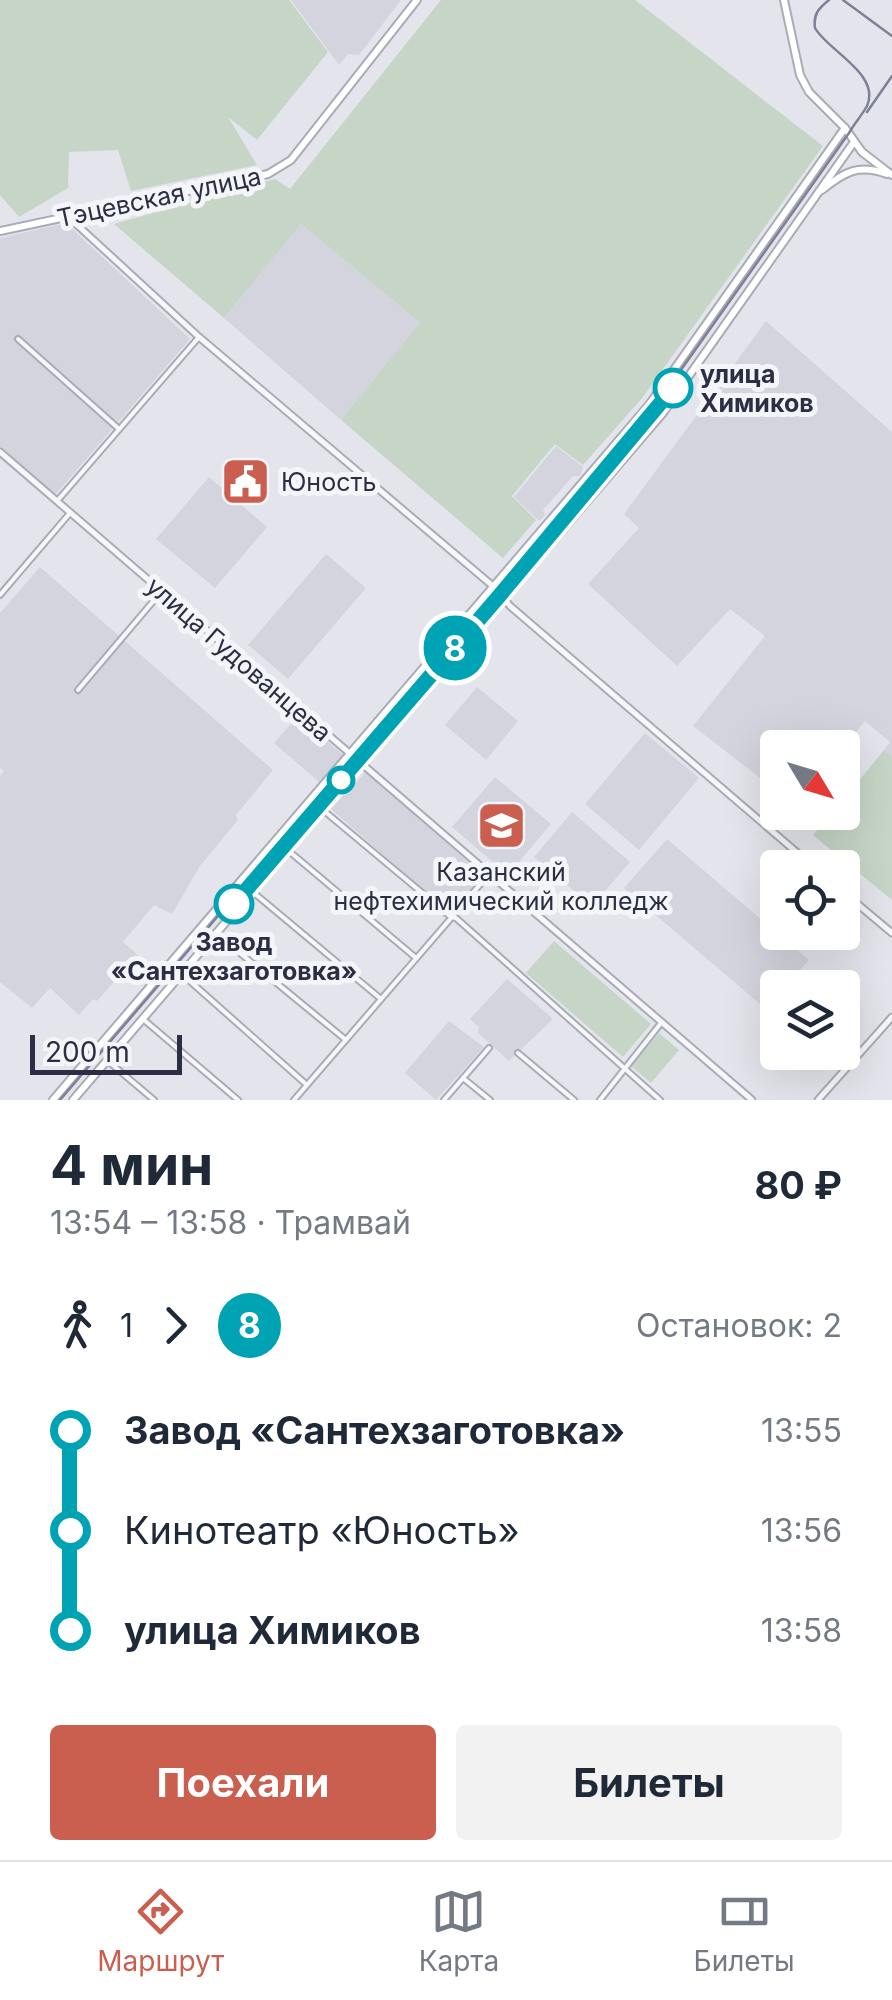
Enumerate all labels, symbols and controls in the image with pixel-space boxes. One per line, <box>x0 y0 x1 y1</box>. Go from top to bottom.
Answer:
street label: Тэцевская улица <box>54 161 264 233</box>
place label: улица Химиков <box>700 359 814 418</box>
marker: улица Химиков <box>654 369 692 407</box>
public building icon: Юность <box>220 456 272 508</box>
place label: Юность <box>281 467 376 497</box>
street label: улица Гудованцева <box>140 571 338 747</box>
line badge: 8 <box>422 616 488 680</box>
text: 8 <box>444 627 466 669</box>
north arrow <box>760 730 860 830</box>
map controls <box>760 730 860 1070</box>
unlabelled marker <box>328 767 354 793</box>
school or university icon: Казанский нефтехимический колледж <box>475 800 527 852</box>
button: locate <box>760 850 860 950</box>
place label: Казанский нефтехимический колледж <box>333 857 669 916</box>
marker: Завод «Сантехзаготовка» <box>215 885 253 923</box>
place label: Завод «Сантехзаготовка» <box>111 927 357 986</box>
button: layers <box>760 970 860 1070</box>
scale bar <box>30 1030 182 1074</box>
text: 200 m <box>45 1035 130 1069</box>
text: 4 мин <box>50 1132 213 1198</box>
text: 80 ₽ <box>754 1162 842 1208</box>
text: 13:54 – 13:58 · Трамвай <box>50 1203 411 1242</box>
icon: walk <box>50 1298 105 1353</box>
icon: forward <box>148 1298 203 1353</box>
text: 8 <box>238 1304 261 1346</box>
text: 1 <box>120 1306 133 1345</box>
text: Остановок: 2 <box>636 1306 842 1345</box>
text: Завод «Сантехзаготовка» <box>124 1407 625 1453</box>
text: 13:55 <box>761 1411 842 1450</box>
text: Кинотеатр «Юность» <box>124 1507 520 1553</box>
text: 13:56 <box>761 1511 842 1550</box>
text: улица Химиков <box>124 1607 421 1653</box>
text: 13:58 <box>761 1611 842 1650</box>
button: Поехали <box>50 1725 436 1840</box>
button: Билеты <box>456 1725 842 1840</box>
tab: Маршрут <box>97 1884 224 1978</box>
tab: Карта <box>419 1884 499 1978</box>
tab: Билеты <box>694 1884 795 1978</box>

